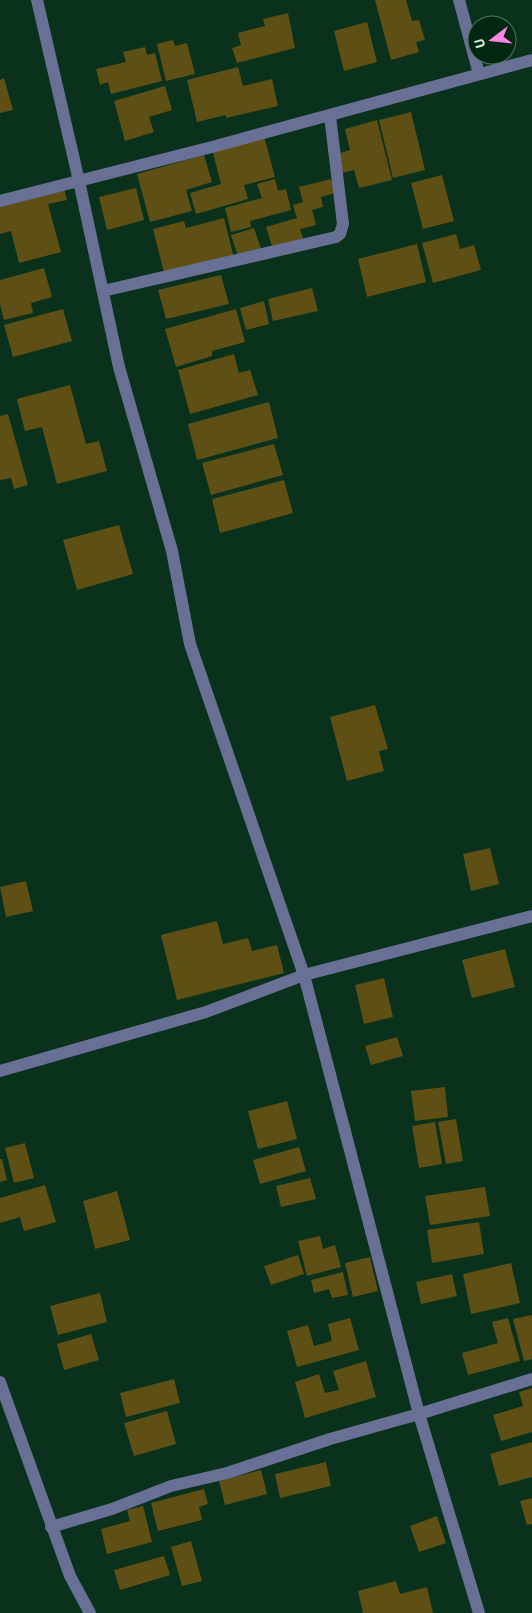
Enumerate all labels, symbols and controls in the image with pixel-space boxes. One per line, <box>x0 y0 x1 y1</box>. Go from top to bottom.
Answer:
north arrow <box>467 15 517 65</box>
text: U <box>468 36 490 51</box>

